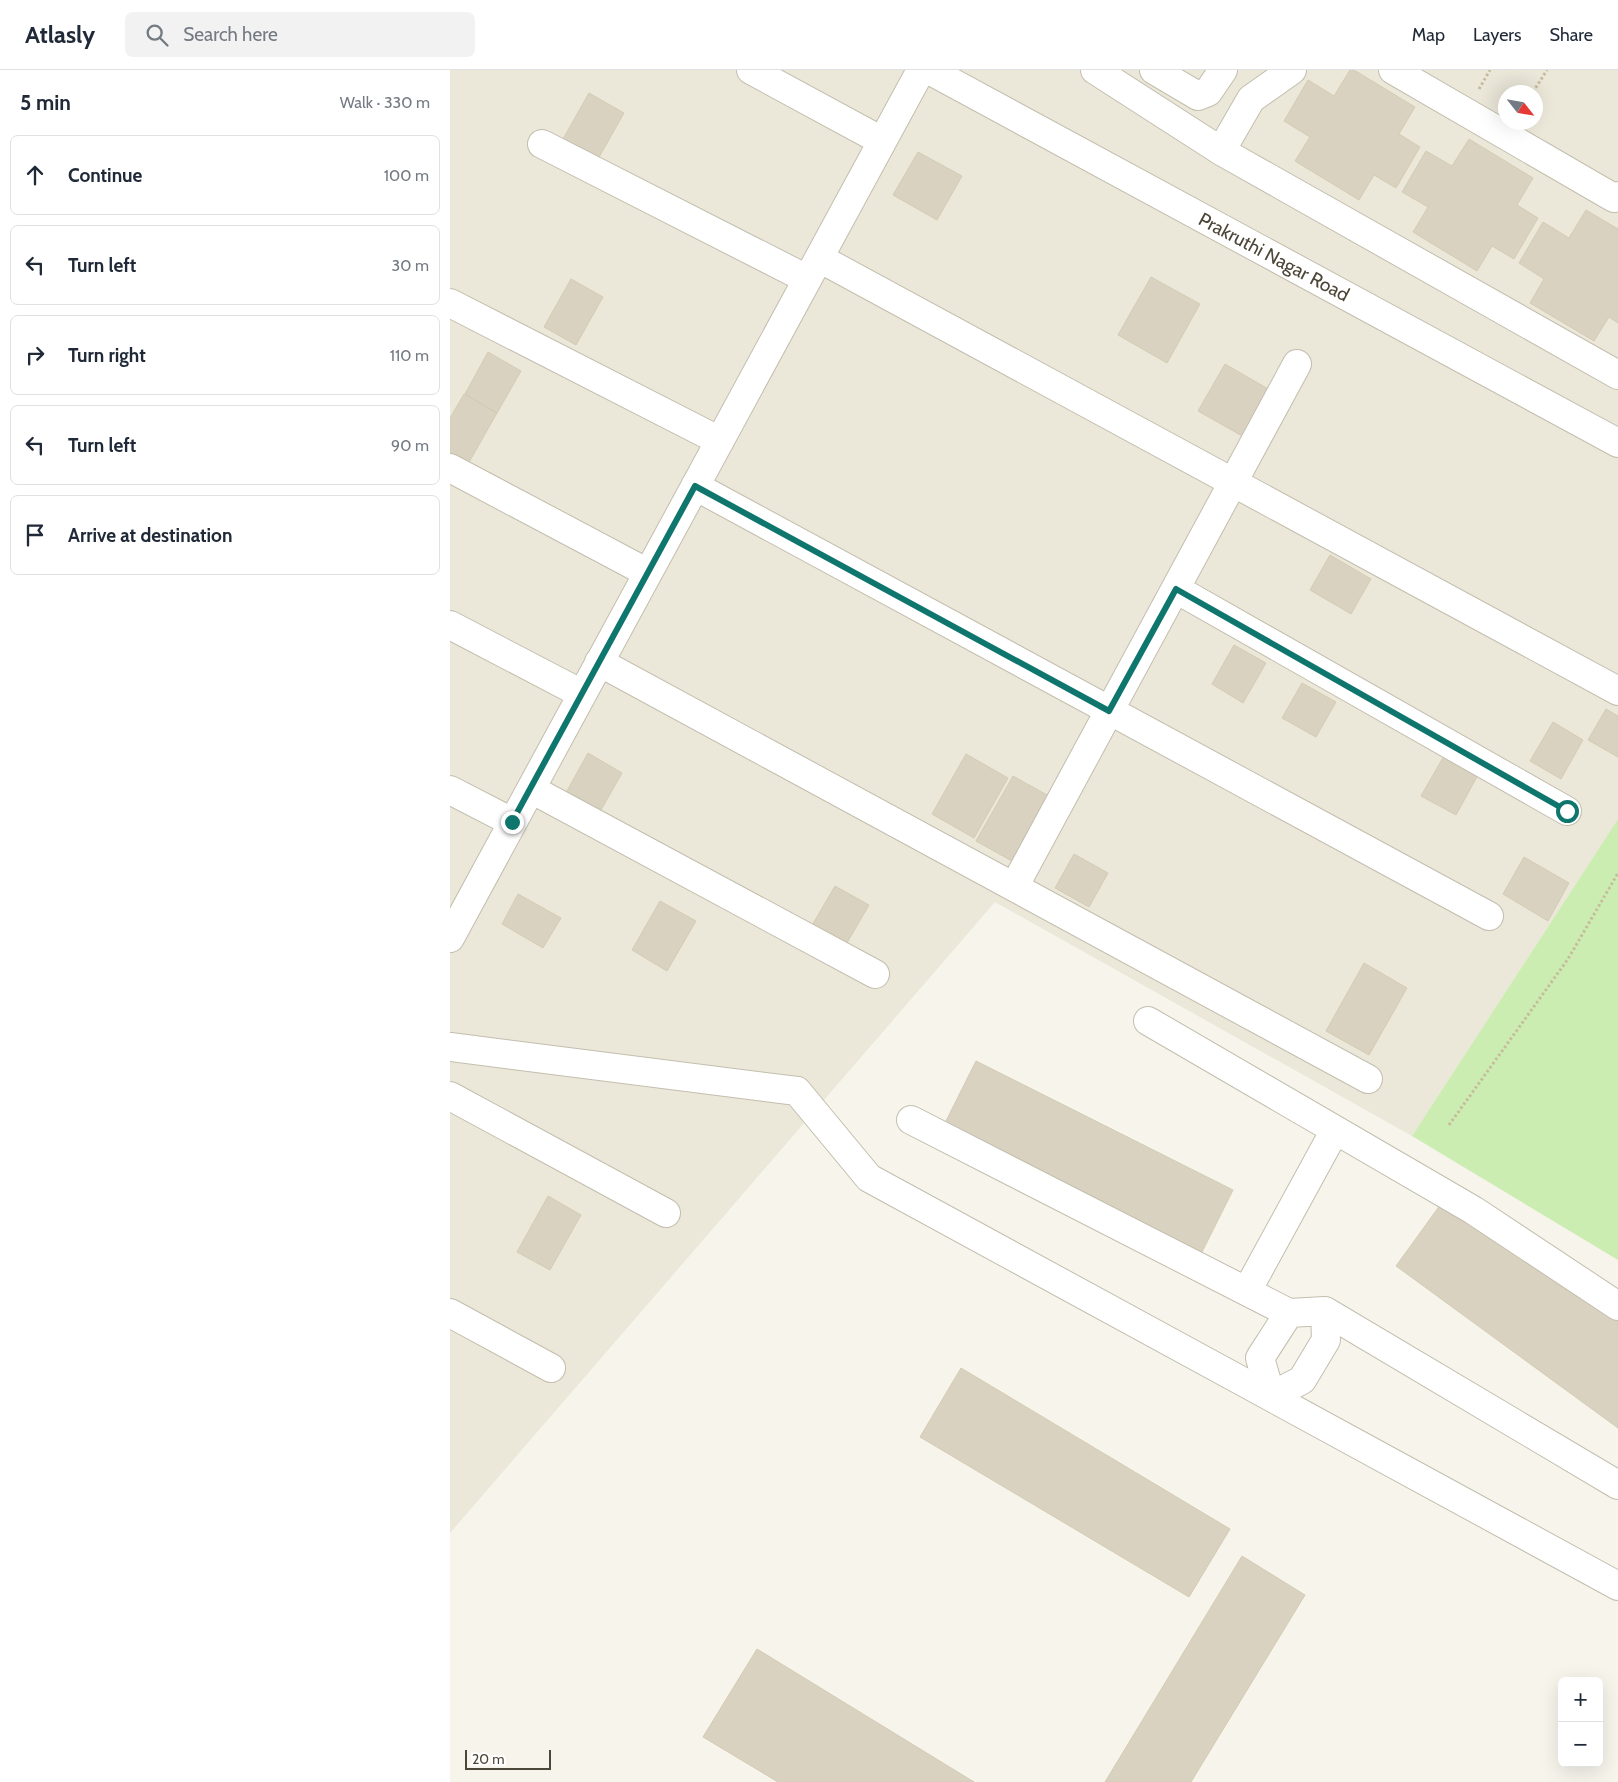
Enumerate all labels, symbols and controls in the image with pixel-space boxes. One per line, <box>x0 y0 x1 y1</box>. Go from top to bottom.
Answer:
search box <box>125 12 475 57</box>
text: Atlasly <box>25 20 95 49</box>
icon: search <box>143 21 171 49</box>
text: Search here <box>183 23 278 46</box>
text: Map <box>1412 24 1445 46</box>
text: Layers <box>1473 24 1522 46</box>
text: Share <box>1550 24 1593 46</box>
north arrow <box>1498 85 1543 130</box>
text: 5 min <box>20 90 71 115</box>
text: Walk · 330 m <box>340 93 430 112</box>
icon: ahead <box>21 161 49 189</box>
text: Continue <box>68 164 142 187</box>
text: 100 m <box>384 166 429 185</box>
street label: Prakruthi Nagar Road <box>1195 208 1353 306</box>
icon: left <box>21 251 49 279</box>
text: Turn left <box>68 254 136 277</box>
text: 30 m <box>392 256 429 275</box>
icon: right <box>21 341 49 369</box>
text: Turn right <box>68 344 146 367</box>
text: 110 m <box>390 346 429 365</box>
icon: left <box>21 431 49 459</box>
text: Turn left <box>68 434 136 457</box>
text: 90 m <box>391 436 429 455</box>
icon: arrive <box>21 521 49 549</box>
text: Arrive at destination <box>68 524 232 547</box>
route start <box>1556 800 1579 823</box>
route end <box>501 811 524 834</box>
map controls <box>1558 1677 1603 1767</box>
button: + <box>1558 1677 1603 1722</box>
button: − <box>1558 1722 1603 1767</box>
scale bar <box>465 1747 551 1770</box>
text: 20 m <box>472 1750 505 1768</box>

